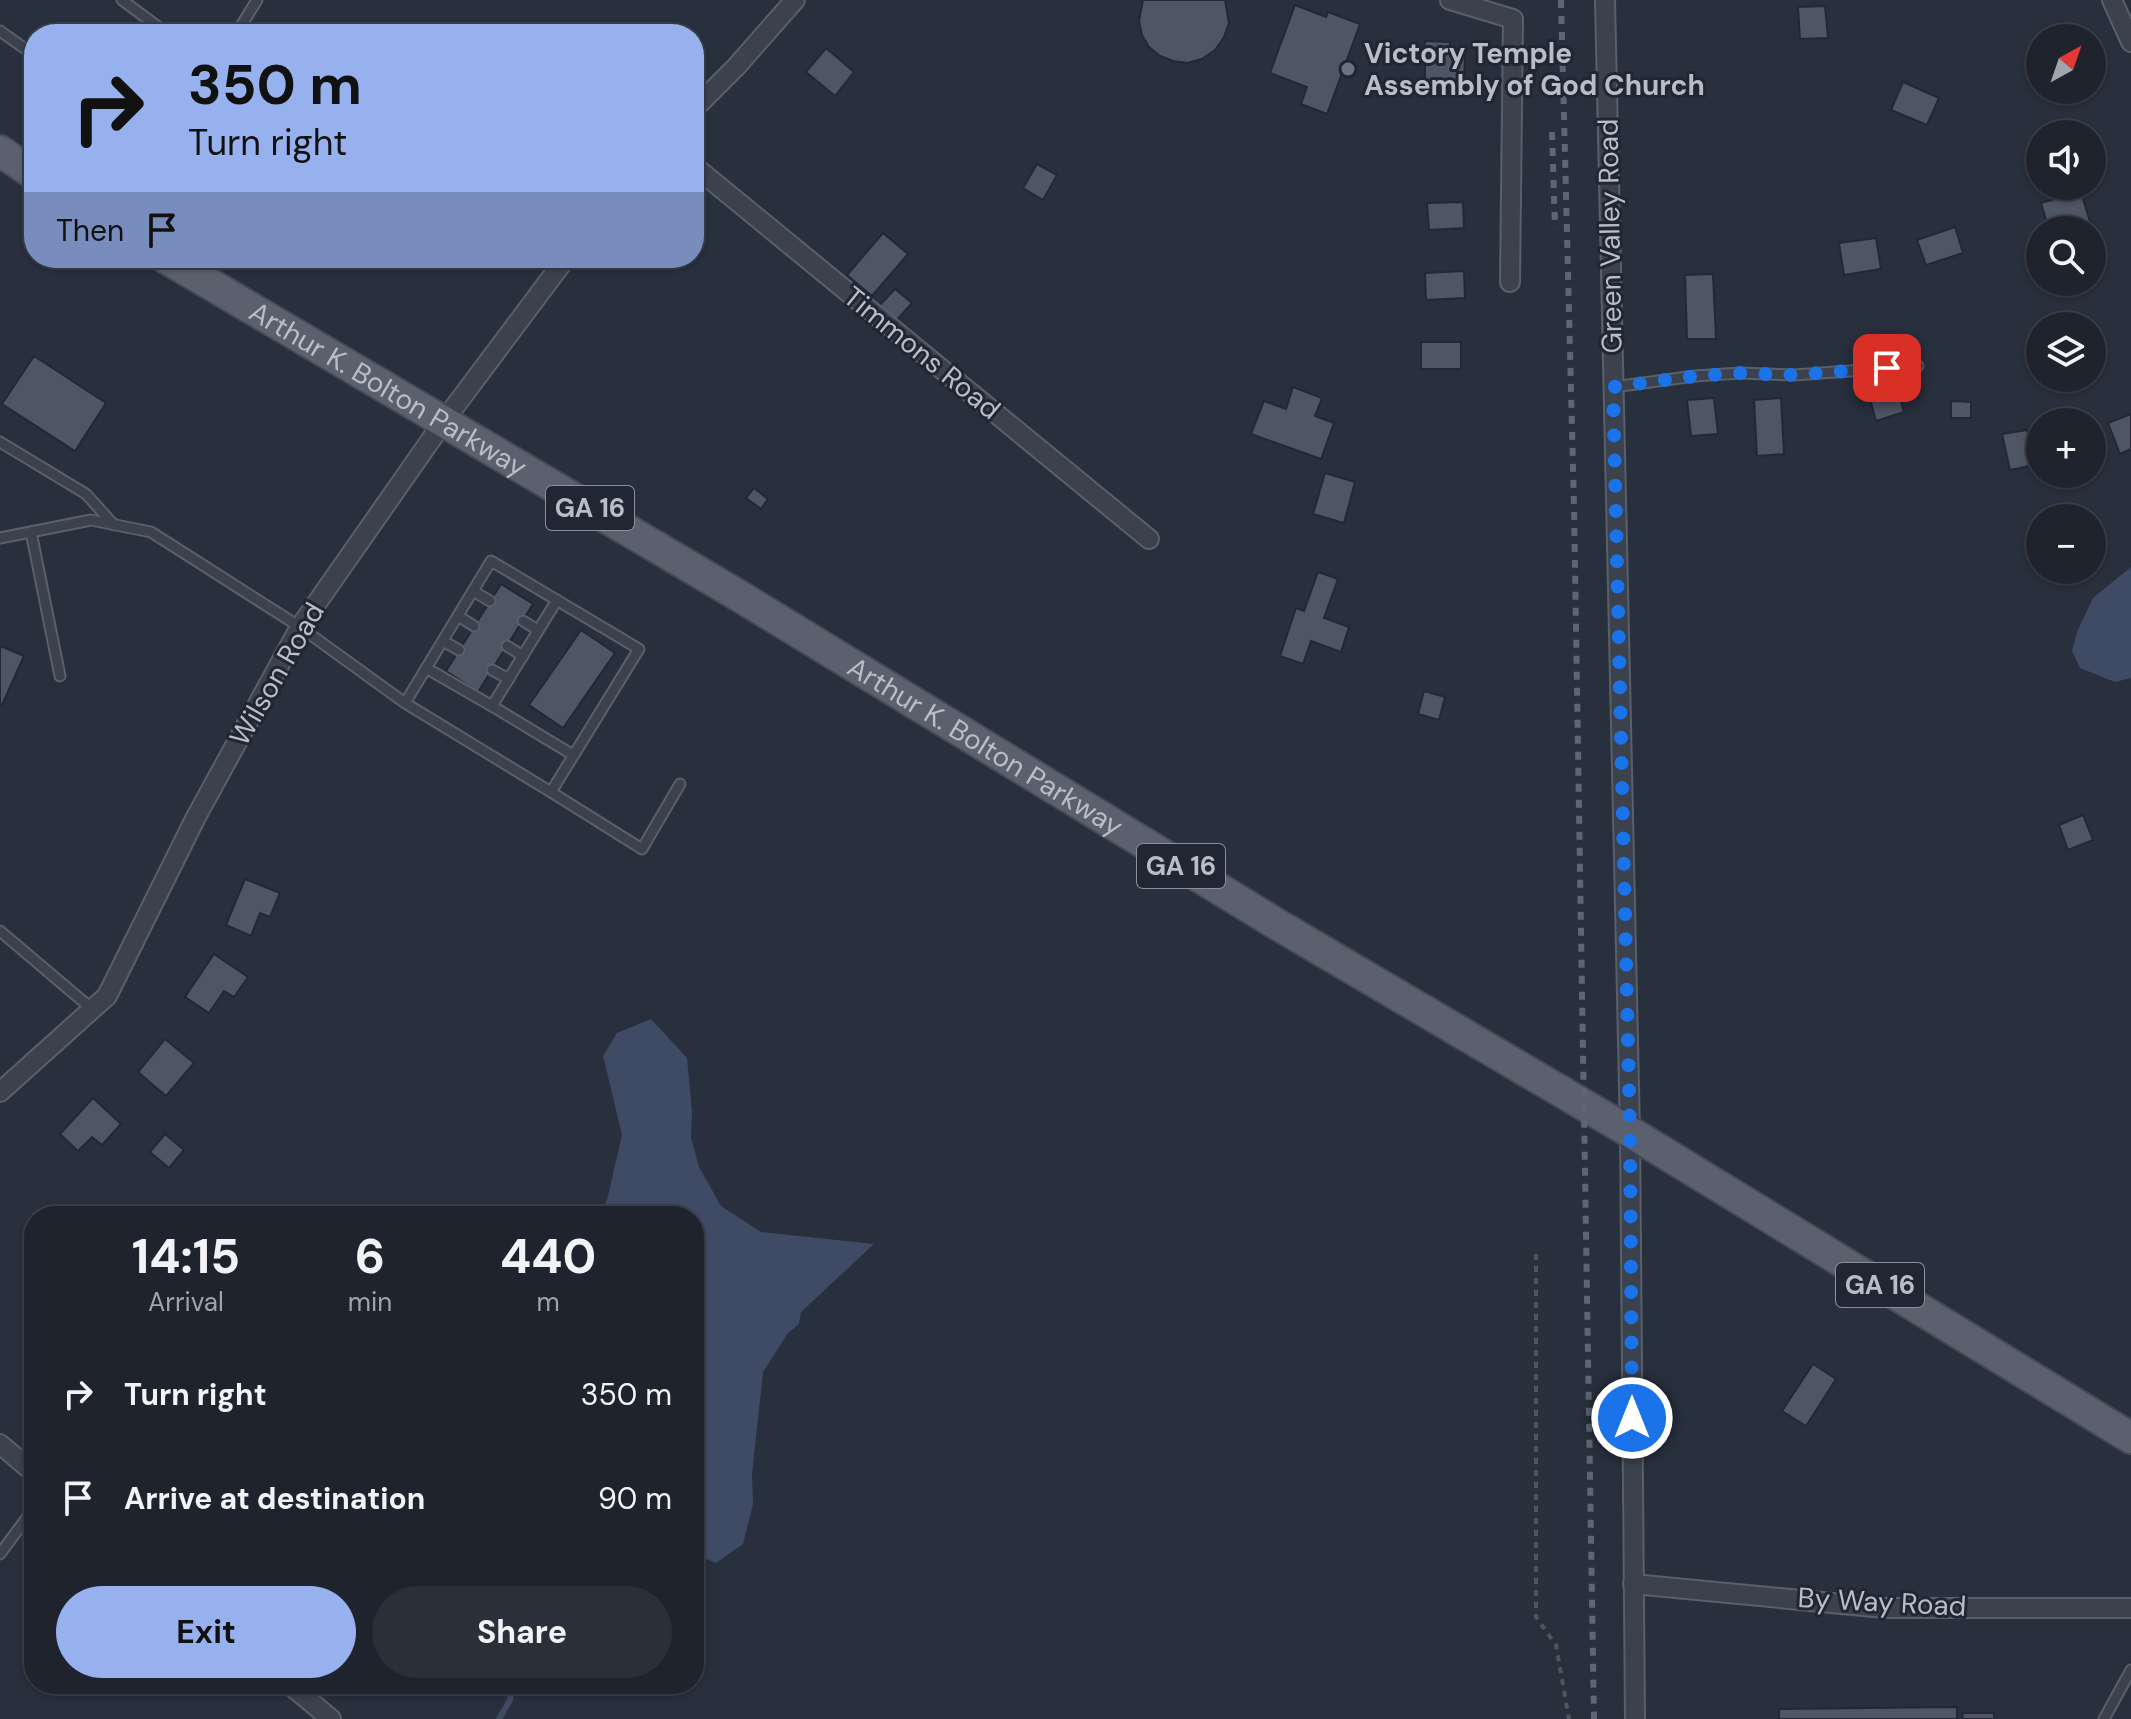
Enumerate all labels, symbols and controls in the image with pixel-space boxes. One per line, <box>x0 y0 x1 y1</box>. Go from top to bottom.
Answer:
north arrow <box>2026 24 2106 104</box>
map controls <box>2026 24 2106 584</box>
place label: Victory Temple Assembly of God Church <box>1364 35 1705 104</box>
text: 350 m <box>188 48 362 121</box>
icon: right <box>56 56 160 160</box>
marker: Victory Temple Assembly of God Church <box>1339 60 1357 78</box>
street label: Green Valley Road <box>1589 118 1631 354</box>
text: Turn right <box>188 119 347 166</box>
button: sound <box>2026 120 2106 200</box>
icon: arrive <box>140 208 184 252</box>
text: Then <box>56 211 124 250</box>
button: search <box>2026 216 2106 296</box>
street label: Timmons Road <box>836 278 1008 428</box>
street label: Arthur K. Bolton Parkway <box>243 293 534 485</box>
button: layers <box>2026 312 2106 392</box>
pin <box>1853 334 1921 402</box>
icon: arrive <box>1865 346 1909 390</box>
button: + <box>2026 408 2106 488</box>
road number: GA 16 <box>546 486 634 530</box>
button: − <box>2026 504 2106 584</box>
street label: Wilson Road <box>221 596 333 752</box>
street label: Arthur K. Bolton Parkway <box>841 648 1130 844</box>
road number: GA 16 <box>1137 844 1225 888</box>
text: 14:15 <box>132 1225 240 1288</box>
text: 6 <box>355 1225 385 1288</box>
text: 440 <box>500 1225 596 1288</box>
road number: GA 16 <box>1836 1263 1924 1307</box>
text: Arrival <box>148 1285 224 1319</box>
text: min <box>348 1285 392 1319</box>
text: m <box>537 1285 560 1319</box>
icon: right <box>56 1372 100 1416</box>
text: Turn right <box>124 1375 267 1414</box>
text: 350 m <box>581 1375 672 1414</box>
position arrow <box>1590 1376 1674 1460</box>
icon: arrive <box>56 1476 100 1520</box>
text: Arrive at destination <box>124 1479 425 1518</box>
text: 90 m <box>598 1479 672 1518</box>
street label: By Way Road <box>1797 1579 1967 1625</box>
button: Exit <box>56 1586 356 1678</box>
button: Share <box>372 1586 672 1678</box>

